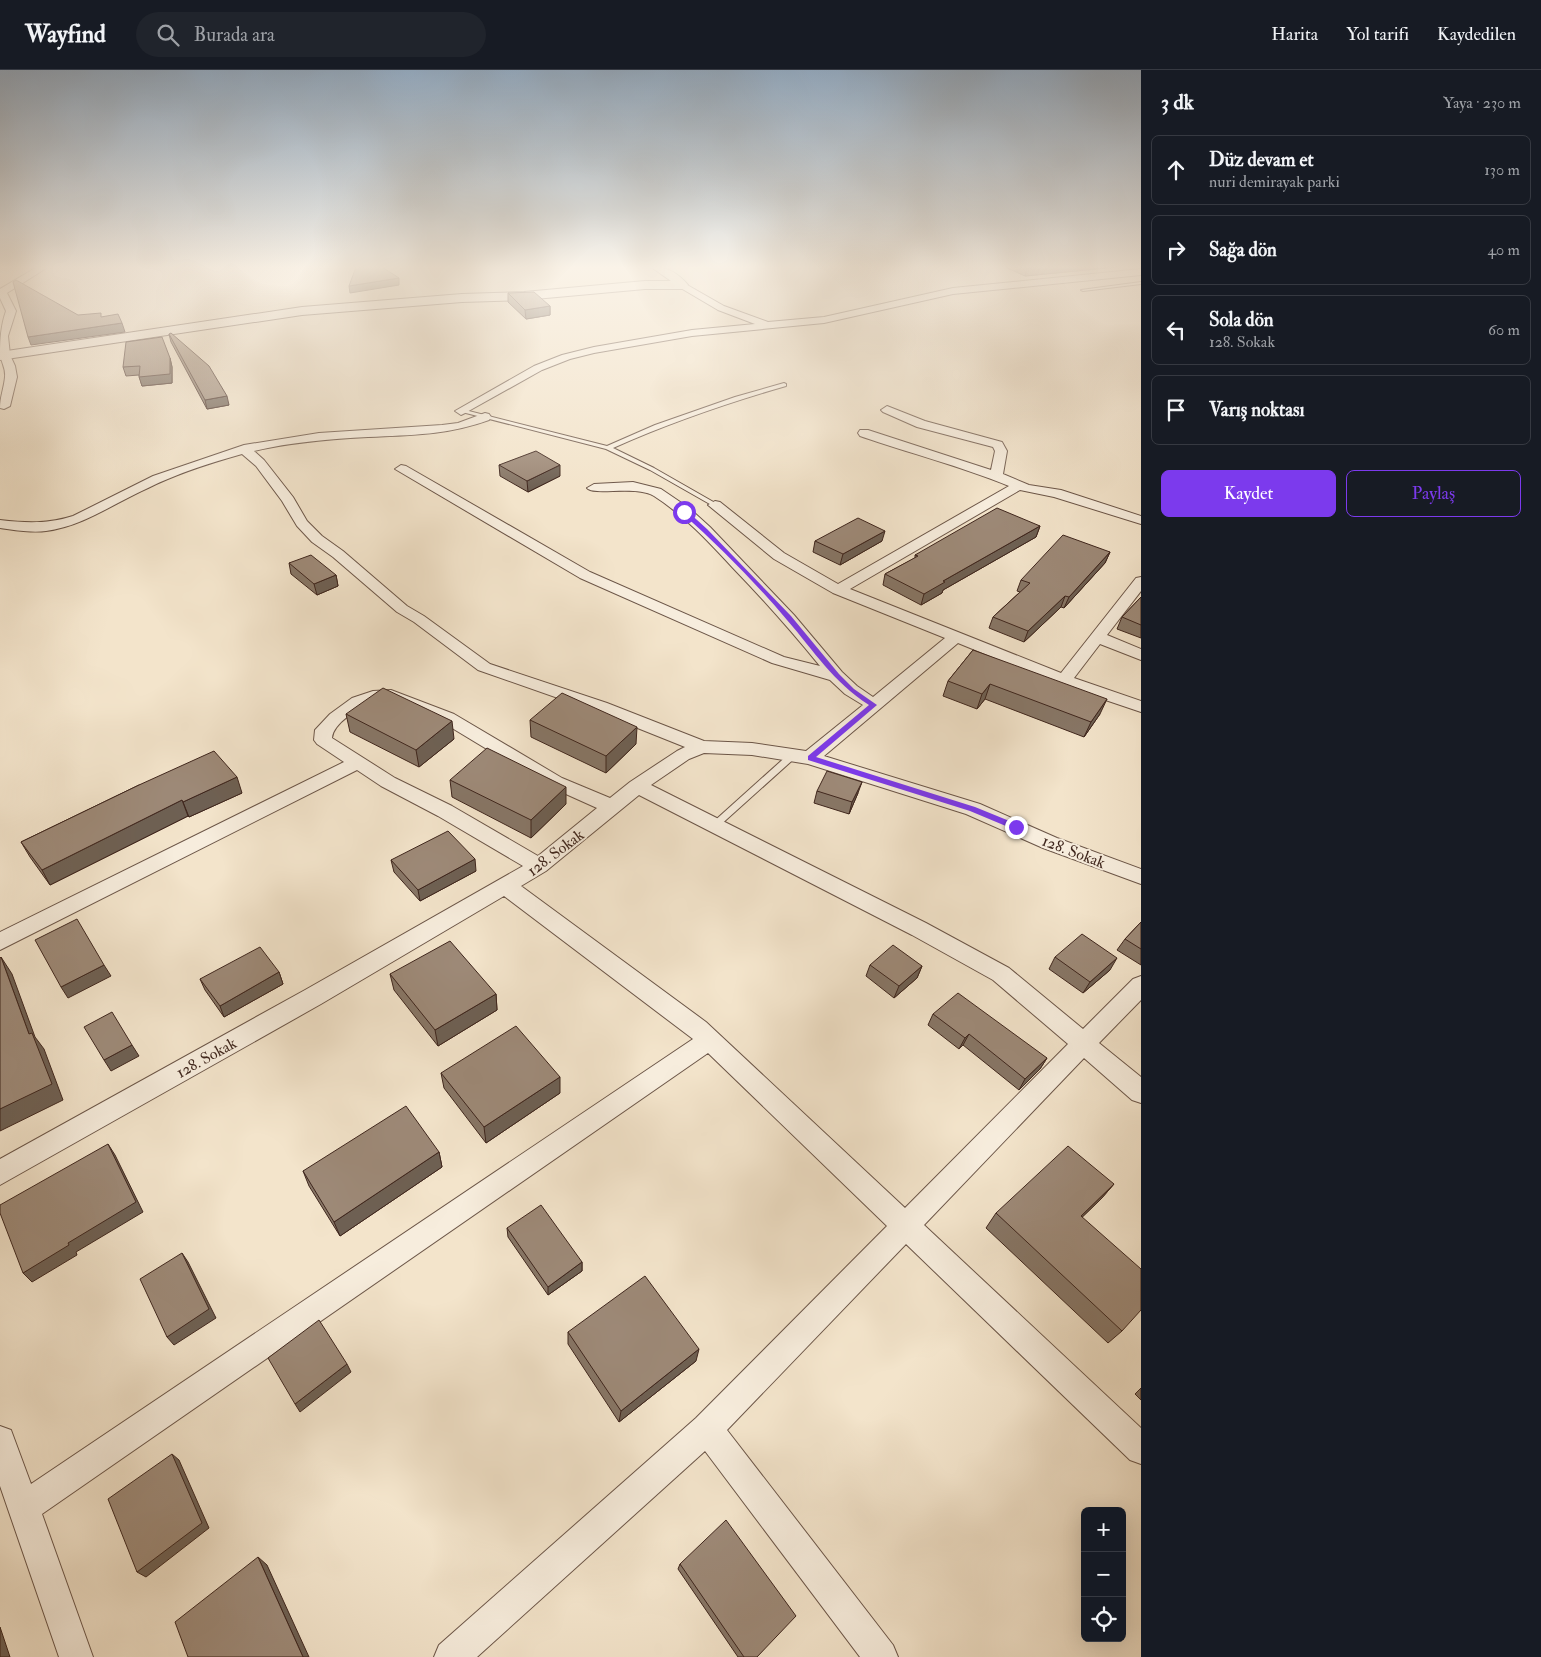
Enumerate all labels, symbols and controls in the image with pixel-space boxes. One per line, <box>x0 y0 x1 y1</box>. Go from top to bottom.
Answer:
search box <box>136 12 486 57</box>
text: Wayfind <box>25 19 106 50</box>
icon: search <box>154 21 182 49</box>
text: Burada ara <box>194 23 275 47</box>
text: Harita <box>1271 23 1318 46</box>
text: Yol tarifi <box>1346 23 1409 46</box>
text: Kaydedilen <box>1437 23 1516 46</box>
text: 3 dk <box>1161 89 1194 116</box>
text: Yaya · 230 m <box>1443 93 1521 113</box>
text: Düz devam et <box>1209 148 1314 172</box>
icon: ahead <box>1162 156 1190 184</box>
text: 130 m <box>1484 160 1520 180</box>
text: nuri demirayak parki <box>1209 172 1340 192</box>
icon: right <box>1162 236 1190 264</box>
text: Sağa dön <box>1209 238 1277 262</box>
text: 40 m <box>1487 240 1520 260</box>
text: Sola dön <box>1209 308 1274 332</box>
icon: left <box>1162 316 1190 344</box>
text: 60 m <box>1488 320 1520 340</box>
text: 128. Sokak <box>1209 332 1275 352</box>
icon: arrive <box>1162 396 1190 424</box>
text: Varış noktası <box>1209 398 1305 422</box>
button: Kaydet <box>1161 470 1336 517</box>
button: Paylaş <box>1346 470 1521 517</box>
route start <box>673 501 696 524</box>
route end <box>1005 816 1028 839</box>
street label: 128. Sokak <box>523 825 588 881</box>
street label: 128. Sokak <box>1039 831 1108 873</box>
street label: 128. Sokak <box>173 1033 241 1083</box>
map controls <box>1081 1507 1126 1642</box>
button: + <box>1081 1507 1126 1552</box>
button: − <box>1081 1552 1126 1597</box>
button: locate <box>1081 1597 1126 1642</box>

